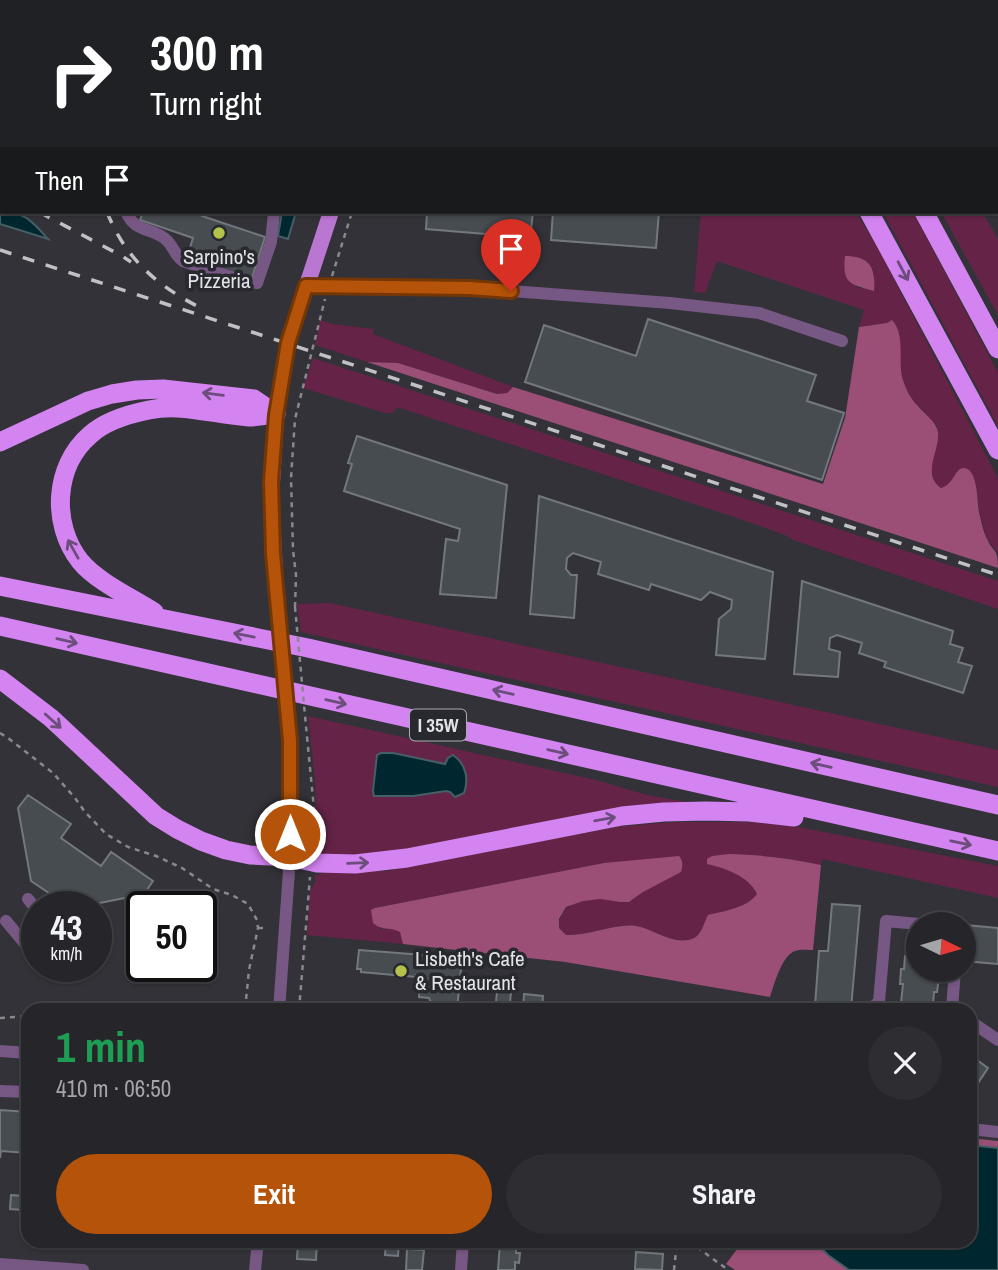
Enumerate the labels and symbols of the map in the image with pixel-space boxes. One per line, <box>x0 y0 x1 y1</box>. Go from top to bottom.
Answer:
pin <box>481 219 541 291</box>
marker: Sarpino's Pizzeria <box>211 225 227 241</box>
place label: Sarpino's Pizzeria <box>183 242 255 295</box>
one-way arrow <box>896 261 910 281</box>
one-way arrow <box>202 387 225 400</box>
one-way arrow <box>66 539 79 560</box>
one-way arrow <box>233 628 256 641</box>
one-way arrow <box>55 635 78 648</box>
one-way arrow <box>492 685 515 699</box>
one-way arrow <box>324 696 347 709</box>
road number: I 35W <box>410 710 466 740</box>
one-way arrow <box>44 713 62 729</box>
one-way arrow <box>546 746 569 760</box>
one-way arrow <box>810 758 833 771</box>
position arrow <box>253 797 327 871</box>
one-way arrow <box>594 812 616 825</box>
one-way arrow <box>949 837 972 851</box>
one-way arrow <box>346 856 369 869</box>
speed limit sign: 50 <box>126 891 217 982</box>
north arrow <box>906 912 976 982</box>
place label: Lisbeth's Cafe & Restaurant <box>415 944 525 997</box>
marker: Lisbeth's Cafe & Restaurant <box>393 963 409 979</box>

